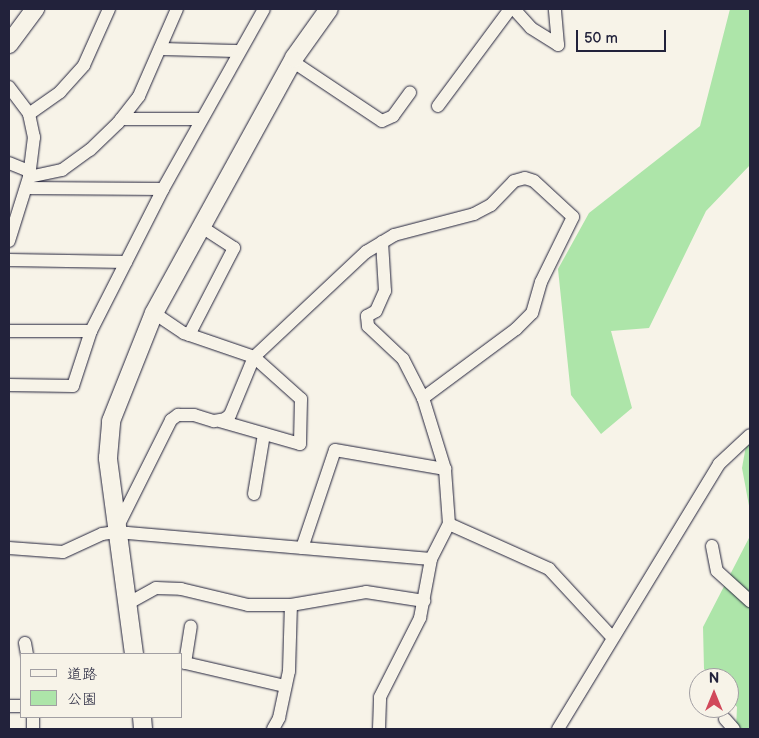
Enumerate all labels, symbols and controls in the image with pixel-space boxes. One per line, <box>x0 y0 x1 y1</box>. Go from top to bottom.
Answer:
scale bar <box>579 20 669 52</box>
text: 50 m <box>584 29 618 48</box>
legend <box>20 653 182 718</box>
text: 道路 <box>67 665 97 684</box>
north arrow <box>689 668 739 718</box>
text: N <box>709 670 719 687</box>
text: 公園 <box>67 690 97 709</box>

